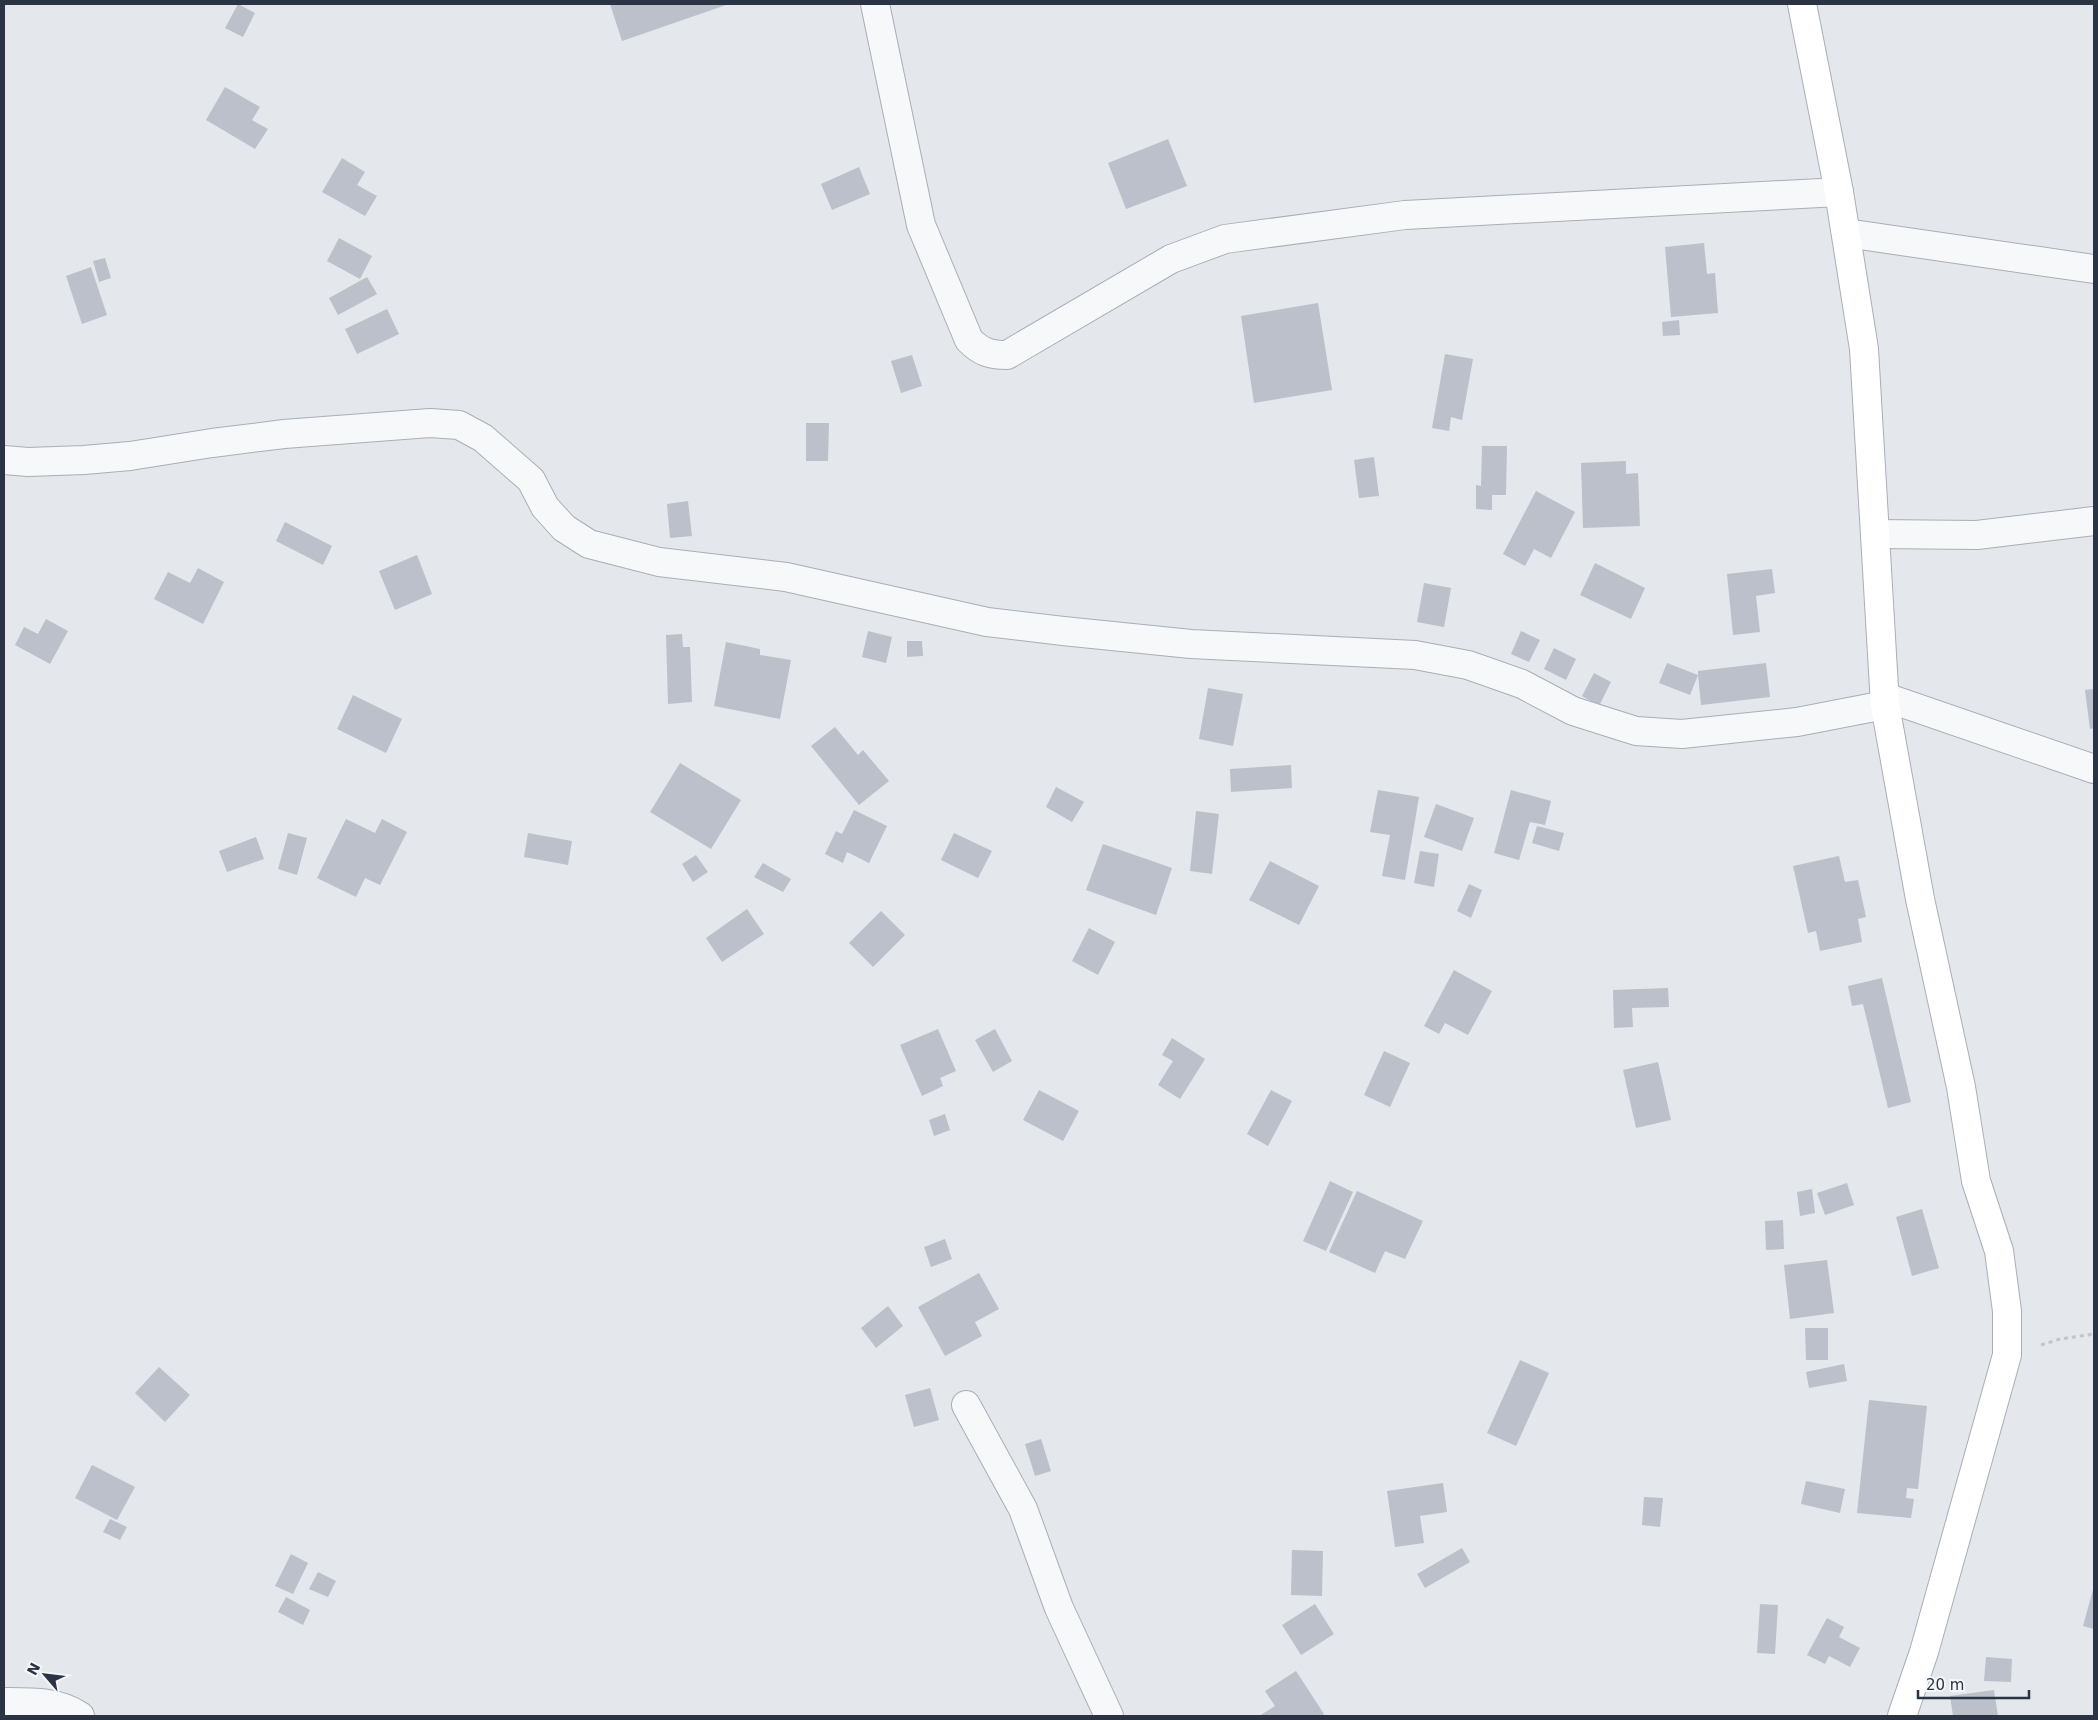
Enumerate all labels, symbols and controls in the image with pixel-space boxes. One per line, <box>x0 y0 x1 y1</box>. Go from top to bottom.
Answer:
north arrow <box>20 1650 70 1700</box>
text: N <box>24 1660 43 1678</box>
scale bar <box>1918 1668 2029 1700</box>
text: 20 m <box>1926 1676 1964 1694</box>

